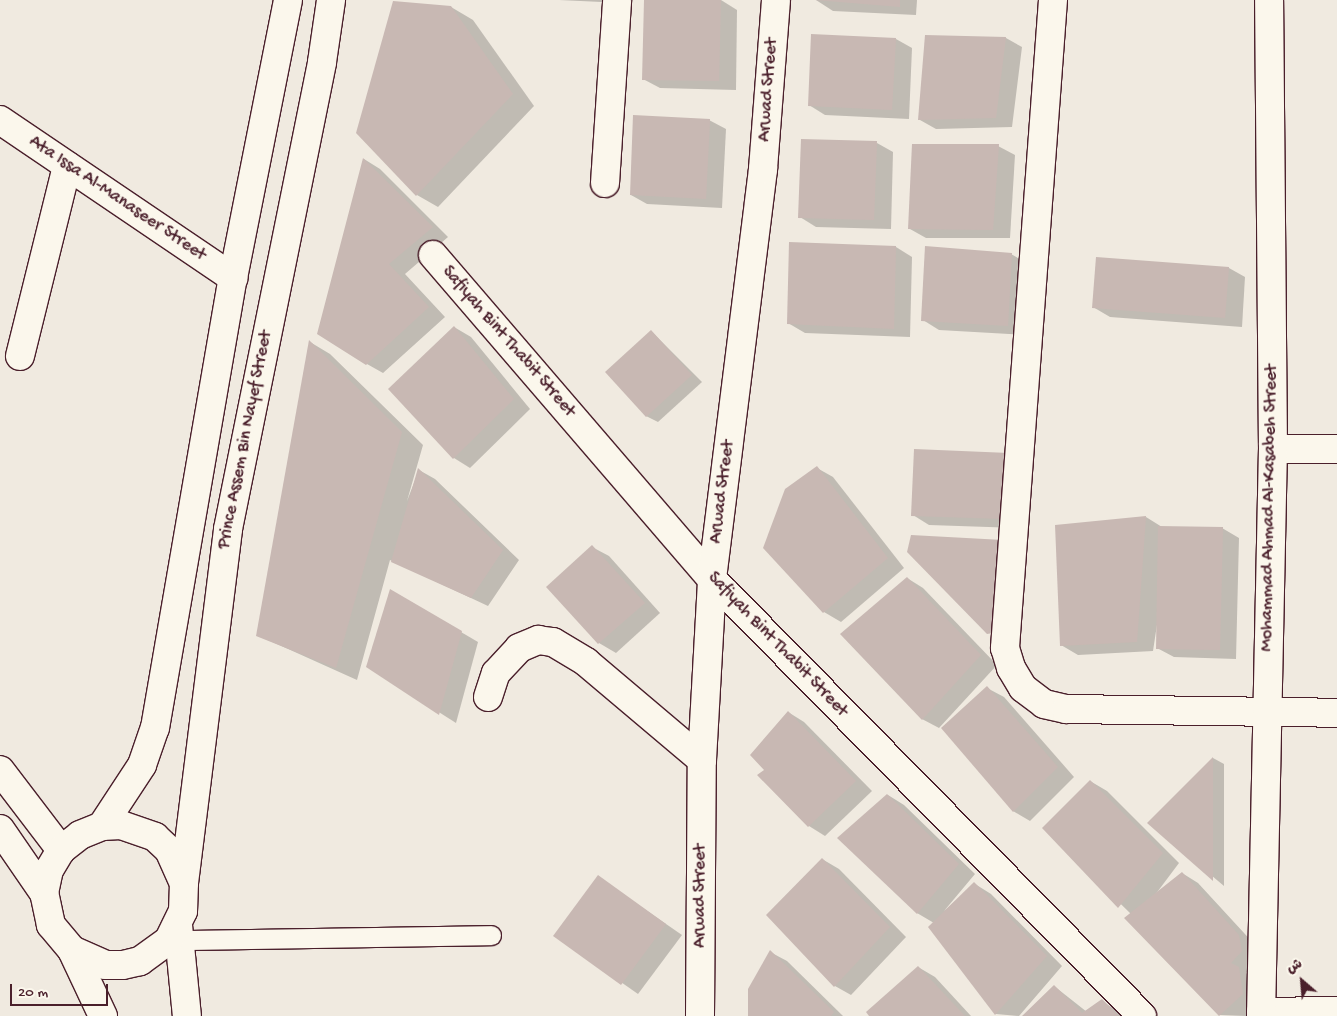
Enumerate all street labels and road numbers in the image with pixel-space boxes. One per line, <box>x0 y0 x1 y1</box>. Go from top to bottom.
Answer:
street label: Arwad Street <box>755 38 783 142</box>
street label: Ata Issa Al-Manaseer Street <box>24 132 210 266</box>
street label: Safiyah Bint Thabit Street <box>436 262 580 422</box>
street label: Prince Assem Bin Nayef Street <box>214 329 278 551</box>
street label: Mohammad Ahmad Al-Kasabeh Street <box>1257 364 1283 652</box>
street label: Arwad Street <box>706 439 740 545</box>
street label: Safiyah Bint Thabit Street <box>702 568 852 722</box>
street label: Arwad Street <box>690 844 712 948</box>

